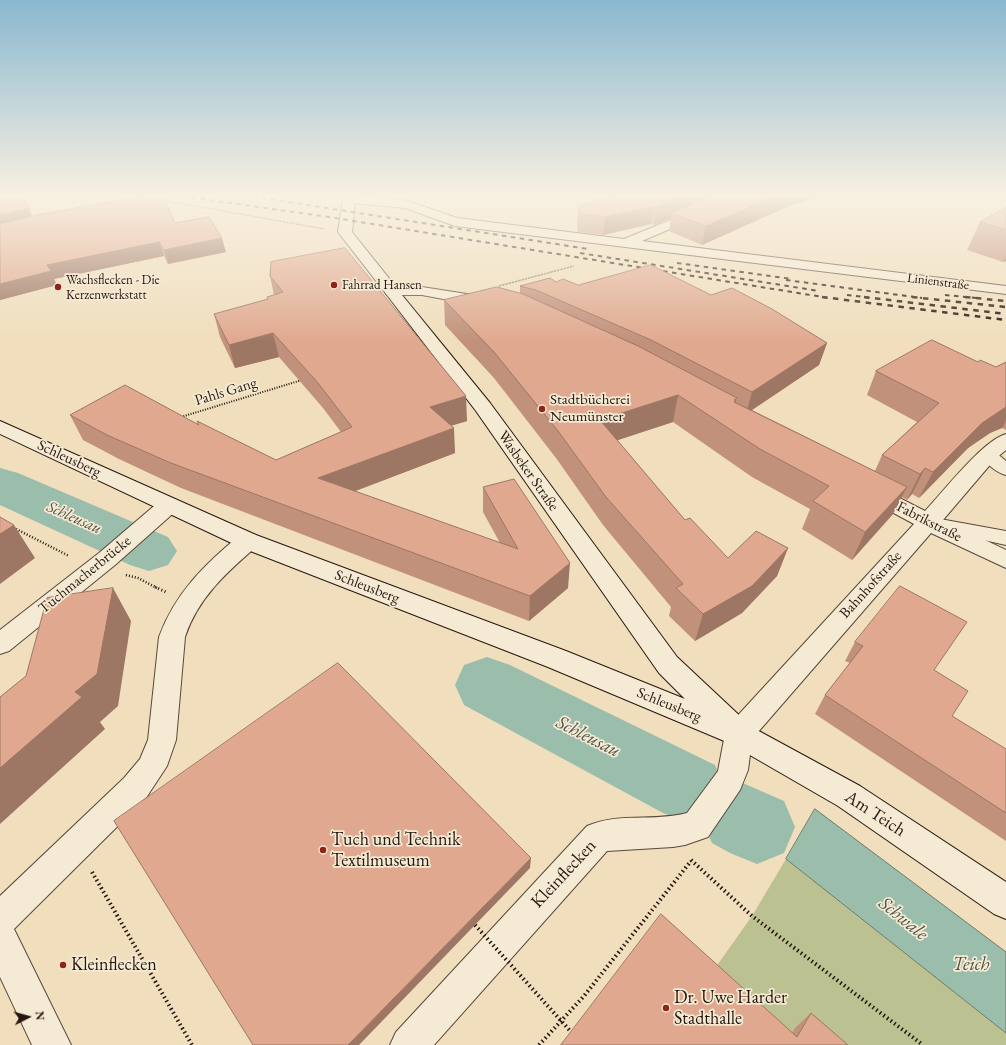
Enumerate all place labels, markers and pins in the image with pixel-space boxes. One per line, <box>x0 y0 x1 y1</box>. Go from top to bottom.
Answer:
place label: Wachsflecken - Die Kerzenwerkstatt <box>66 272 160 303</box>
place label: Fahrrad Hansen <box>342 277 422 293</box>
marker: Fahrrad Hansen <box>329 280 339 290</box>
marker: Wachsflecken - Die Kerzenwerkstatt <box>53 282 63 292</box>
place label: Stadtbücherei Neumünster <box>550 391 630 426</box>
marker: Stadtbücherei Neumünster <box>537 404 547 414</box>
place label: Tuch und Technik Textilmuseum <box>331 829 460 872</box>
marker: Tuch und Technik Textilmuseum <box>318 845 328 855</box>
place label: Kleinflecken <box>71 954 157 976</box>
marker: Kleinflecken <box>58 960 68 970</box>
place label: Dr. Uwe Harder Stadthalle <box>674 987 787 1030</box>
marker: Dr. Uwe Harder Stadthalle <box>661 1003 671 1013</box>

